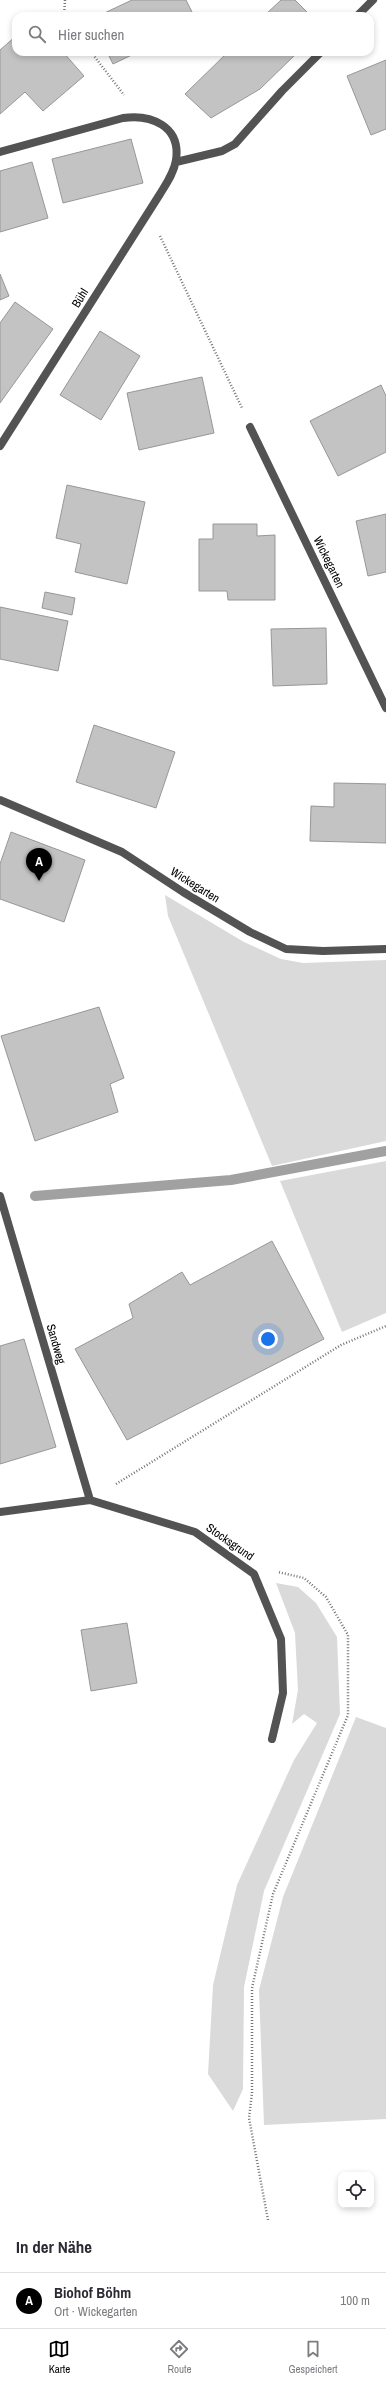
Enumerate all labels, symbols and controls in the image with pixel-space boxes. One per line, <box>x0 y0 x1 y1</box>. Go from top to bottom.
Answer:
search box <box>12 12 374 56</box>
icon: search <box>26 23 48 45</box>
text: Hier suchen <box>58 24 124 45</box>
street label: Bühl <box>68 285 92 311</box>
street label: Wickegarten <box>310 534 348 590</box>
pin: A <box>26 848 52 881</box>
street label: Wickegarten <box>167 864 223 906</box>
street label: Sandweg <box>43 1322 69 1366</box>
your location <box>258 1329 278 1349</box>
street label: Stocksgrund <box>203 1520 257 1564</box>
map controls <box>338 2172 374 2208</box>
button: locate <box>338 2172 374 2208</box>
text: In der Nähe <box>16 2235 92 2258</box>
text: Biohof Böhm <box>54 2282 131 2303</box>
text: A <box>25 2292 33 2309</box>
text: 100 m <box>340 2292 370 2309</box>
text: Ort · Wickegarten <box>54 2303 138 2320</box>
tab: Karte <box>48 2338 70 2376</box>
tab: Route <box>167 2338 191 2376</box>
tab: Gespeichert <box>288 2338 338 2376</box>

